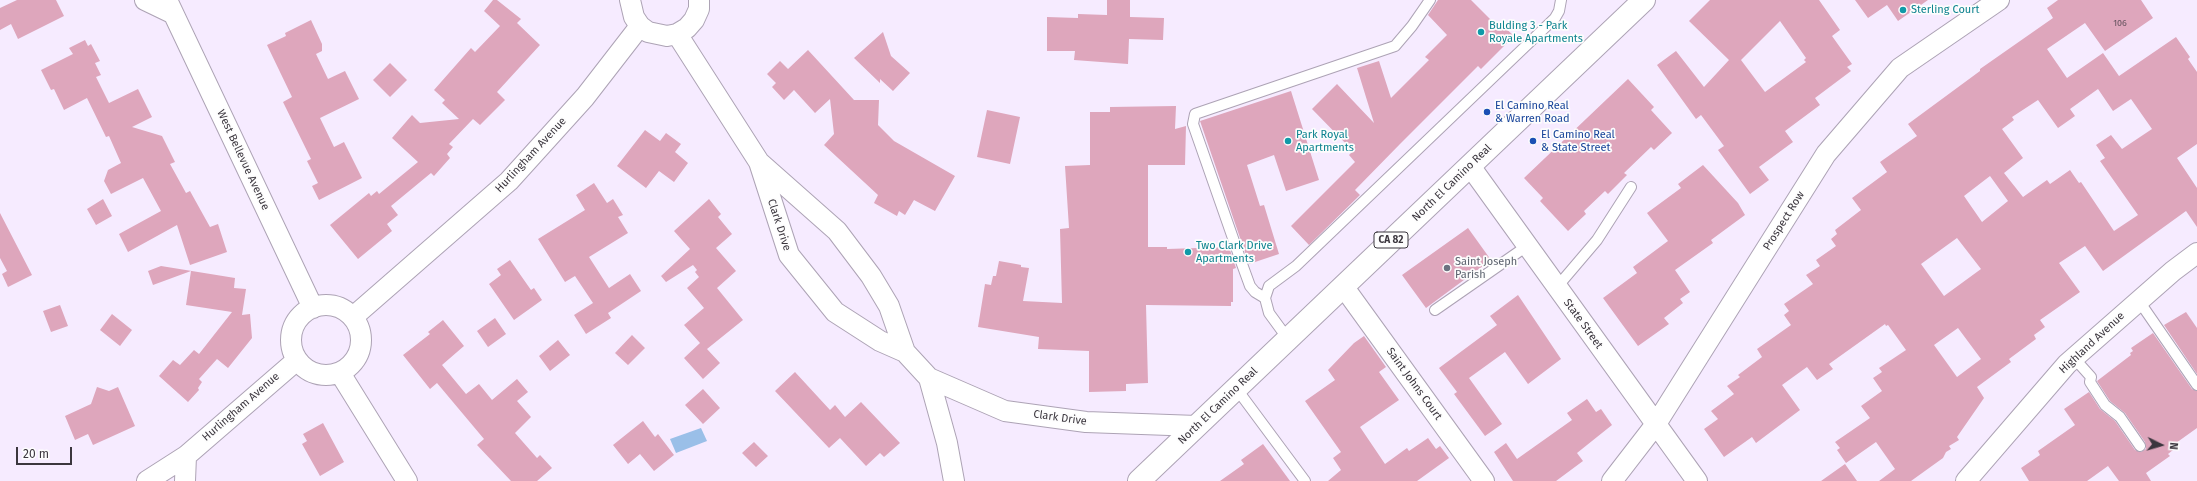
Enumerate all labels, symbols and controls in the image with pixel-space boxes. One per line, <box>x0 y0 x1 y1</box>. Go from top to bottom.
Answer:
place label: Sterling Court <box>1911 3 1979 17</box>
marker: Sterling Court <box>1898 5 1908 15</box>
house number: 106 <box>2113 18 2127 28</box>
place label: Bulding 3 - Park Royale Apartments <box>1489 19 1583 45</box>
marker: Bulding 3 - Park Royale Apartments <box>1476 27 1486 37</box>
place label: El Camino Real & Warren Road <box>1495 99 1570 125</box>
marker: El Camino Real & Warren Road <box>1482 107 1492 117</box>
street label: West Bellevue Avenue <box>214 108 272 212</box>
street label: Hurlingham Avenue <box>493 115 569 195</box>
place label: Park Royal Apartments <box>1296 128 1354 154</box>
place label: El Camino Real & State Street <box>1541 128 1615 154</box>
marker: Park Royal Apartments <box>1283 136 1293 146</box>
marker: El Camino Real & State Street <box>1528 136 1538 146</box>
street label: North El Camino Real <box>1410 142 1494 224</box>
street label: Prospect Row <box>1761 189 1807 253</box>
street label: Clark Drive <box>764 197 794 253</box>
road number: CA 82 <box>1374 232 1408 248</box>
place label: Two Clark Drive Apartments <box>1196 239 1272 265</box>
marker: Two Clark Drive Apartments <box>1183 247 1193 257</box>
place label: Saint Joseph Parish <box>1455 255 1517 281</box>
marker: Saint Joseph Parish <box>1442 263 1452 273</box>
street label: State Street <box>1560 296 1606 352</box>
street label: Highland Avenue <box>2057 309 2127 377</box>
street label: Saint Johns Court <box>1383 345 1445 423</box>
street label: North El Camino Real <box>1176 365 1260 447</box>
street label: Hurlingham Avenue <box>200 370 282 444</box>
street label: Clark Drive <box>1032 408 1088 428</box>
north arrow <box>2141 425 2181 465</box>
scale bar <box>18 439 74 465</box>
text: N <box>2167 442 2180 450</box>
text: 20 m <box>23 447 49 461</box>

